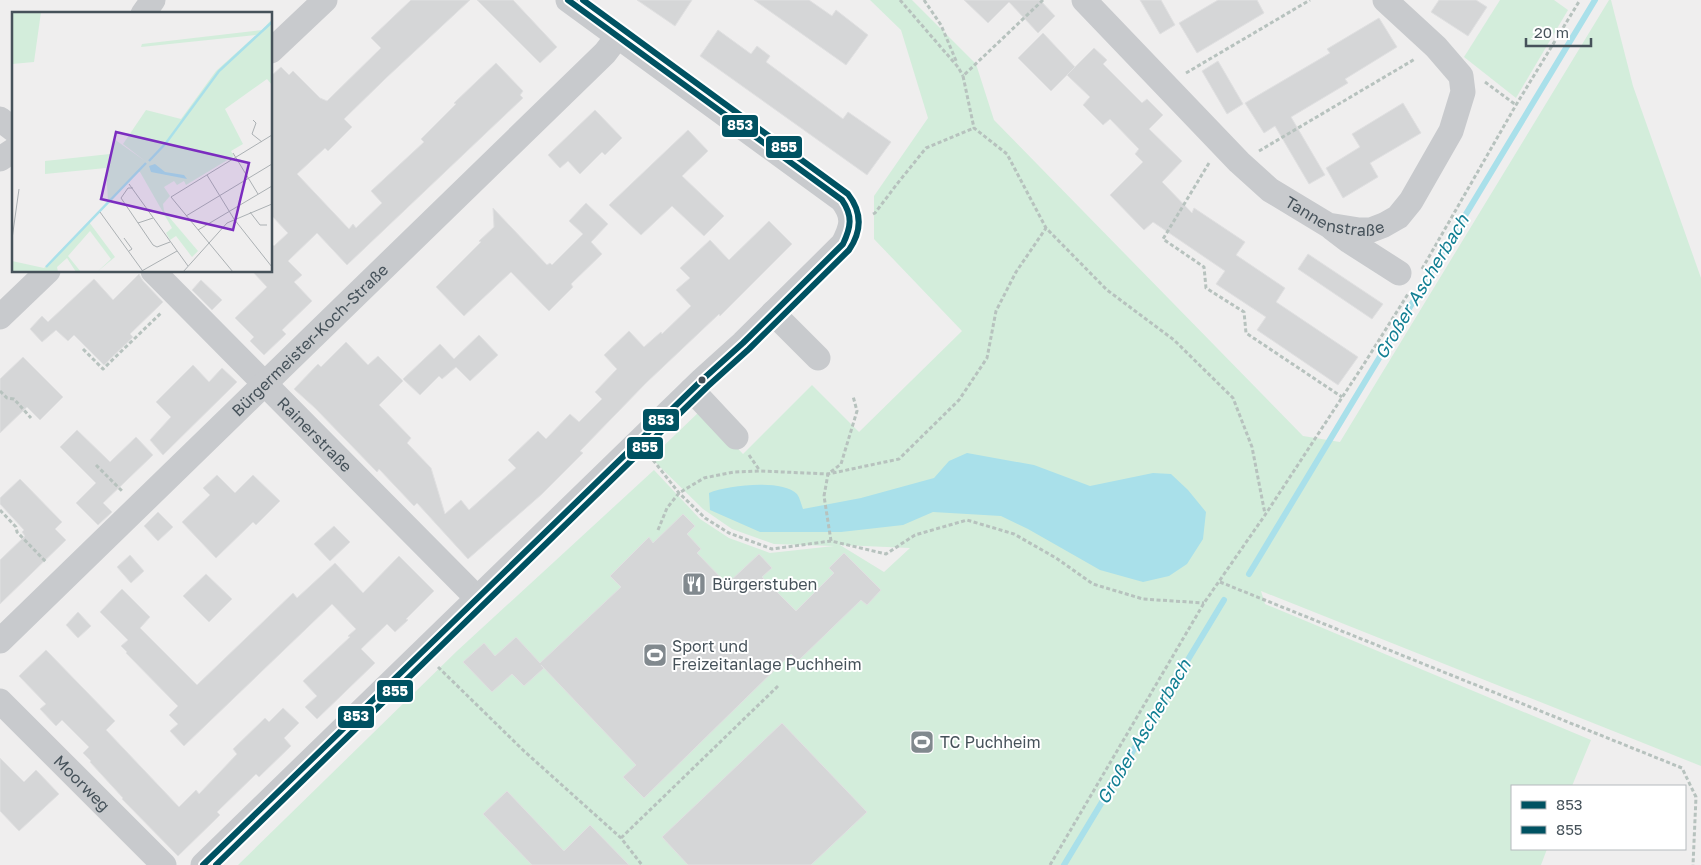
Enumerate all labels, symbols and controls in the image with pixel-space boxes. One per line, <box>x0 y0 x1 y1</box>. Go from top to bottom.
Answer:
inset map <box>12 12 272 272</box>
scale bar <box>1526 15 1591 47</box>
text: 20 m <box>1534 23 1569 41</box>
line badge: 853 <box>721 114 759 138</box>
text: 853 <box>727 116 753 133</box>
line badge: 855 <box>765 135 803 159</box>
text: 855 <box>771 138 797 155</box>
street label: Tannenstraße <box>1282 192 1387 240</box>
water label: Großer Ascherbach <box>1369 209 1473 363</box>
street label: Bürgermeister-Koch-Straße <box>227 259 392 420</box>
unlabelled marker <box>697 375 707 385</box>
street label: Rainerstraße <box>273 393 356 476</box>
line badge: 853 <box>642 408 680 432</box>
text: 853 <box>648 411 674 428</box>
line badge: 855 <box>626 436 664 460</box>
text: 855 <box>632 438 658 455</box>
restaurant icon: Bürgerstuben <box>681 571 707 597</box>
place label: Bürgerstuben <box>712 574 817 594</box>
place label: Sport und Freizeitanlage Puchheim <box>672 636 862 674</box>
sports icon: Sport und Freizeitanlage Puchheim <box>642 642 668 668</box>
water label: Großer Ascherbach <box>1091 654 1195 808</box>
line badge: 855 <box>376 679 414 703</box>
text: 855 <box>382 682 408 699</box>
line badge: 853 <box>337 705 375 729</box>
text: 853 <box>343 707 369 724</box>
sports icon: TC Puchheim <box>909 729 935 755</box>
place label: TC Puchheim <box>940 732 1041 752</box>
street label: Moorweg <box>50 751 114 815</box>
legend <box>1511 785 1686 850</box>
text: 853 <box>1556 795 1583 813</box>
text: 855 <box>1556 820 1583 838</box>

